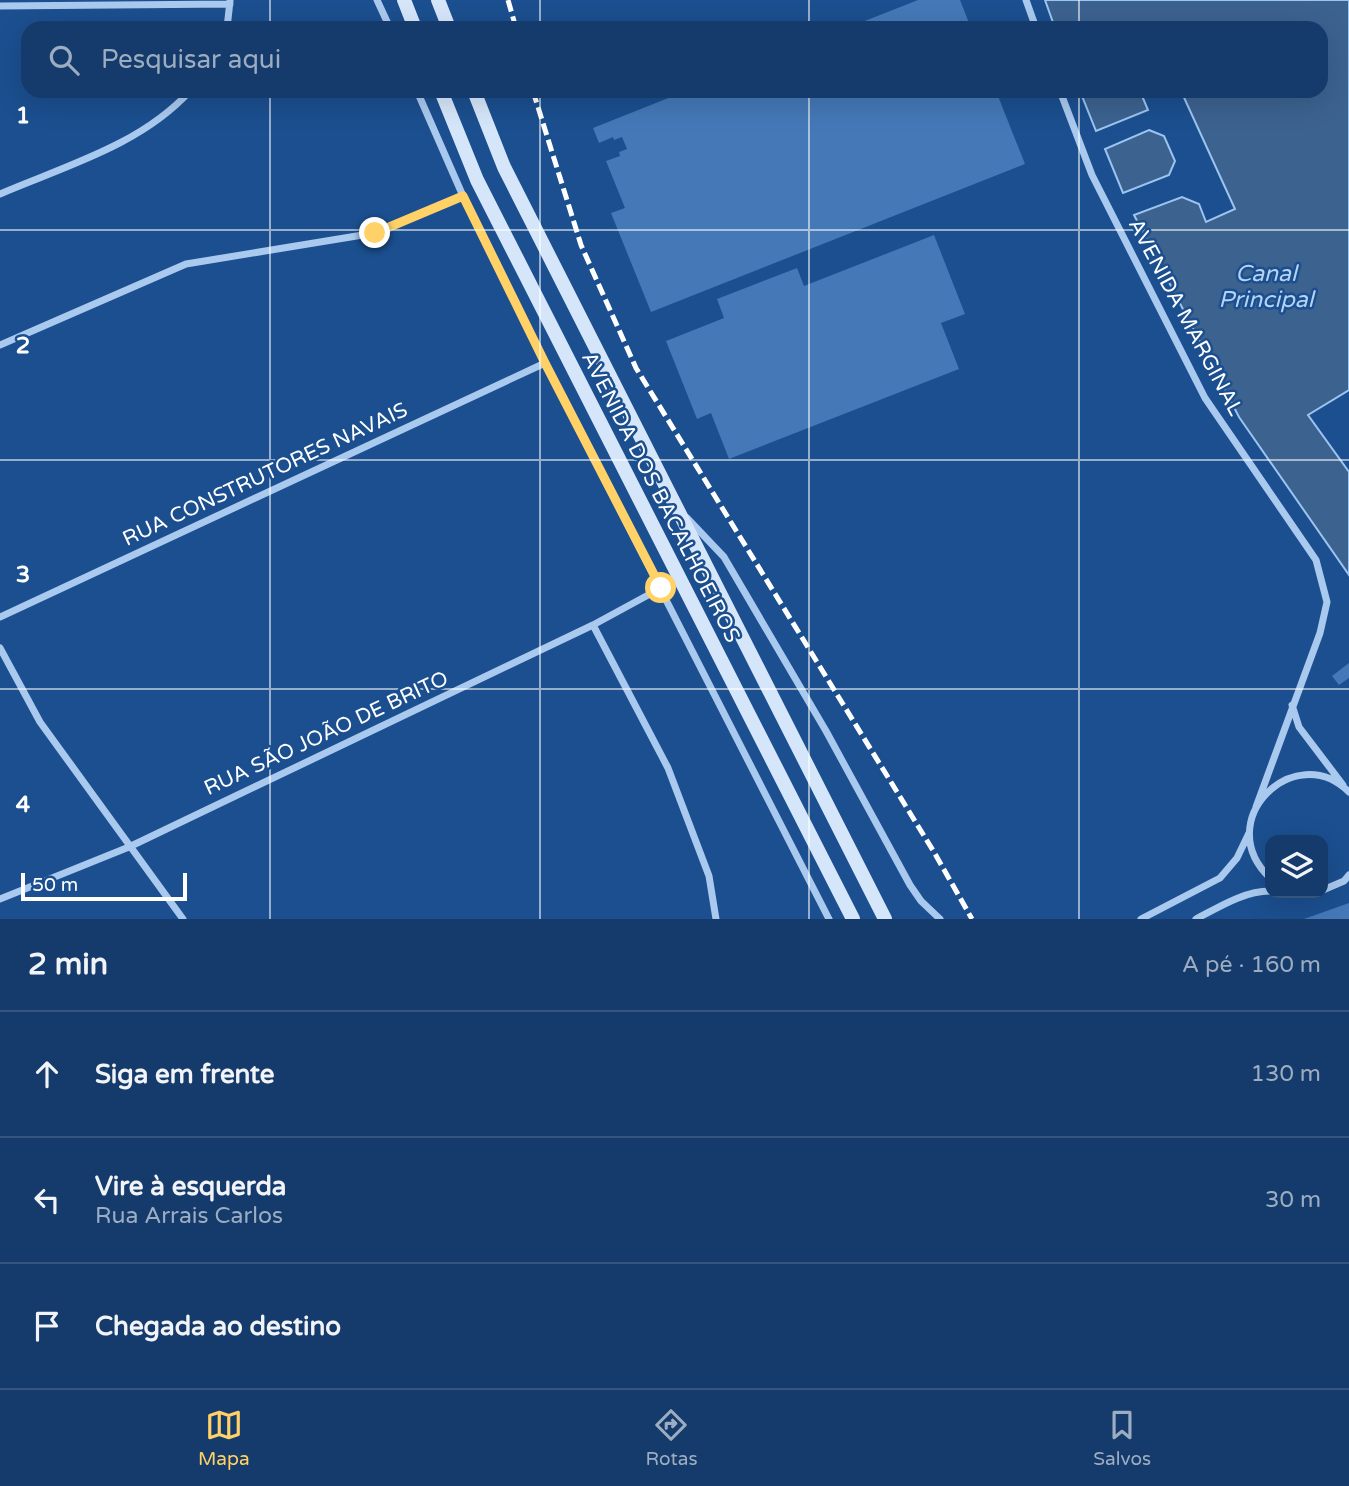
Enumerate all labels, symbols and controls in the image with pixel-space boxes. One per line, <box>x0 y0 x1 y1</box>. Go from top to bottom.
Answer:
search box <box>21 21 1328 98</box>
icon: search <box>45 41 83 79</box>
text: Pesquisar aqui <box>101 44 281 75</box>
text: 1 <box>16 102 30 130</box>
street label: AVENIDA MARGINAL <box>1123 214 1248 420</box>
route end <box>359 217 390 248</box>
water label: Canal Principal <box>1219 260 1316 314</box>
text: 2 <box>16 332 30 360</box>
street label: AVENIDA DOS BACALHOEIROS <box>576 348 745 647</box>
street label: RUA CONSTRUTORES NAVAIS <box>119 397 412 552</box>
text: 3 <box>16 561 30 589</box>
route start <box>645 572 676 603</box>
street label: RUA SÃO JOÃO DE BRITO <box>200 666 452 801</box>
text: 4 <box>16 791 31 819</box>
map controls <box>1265 835 1328 898</box>
button: layers <box>1265 835 1328 898</box>
scale bar <box>21 870 187 902</box>
text: 50 m <box>32 874 78 896</box>
text: 2 min <box>28 946 108 983</box>
text: A pé · 160 m <box>1182 951 1321 979</box>
icon: ahead <box>28 1055 66 1093</box>
text: Siga em frente <box>95 1059 275 1090</box>
text: 130 m <box>1251 1060 1321 1088</box>
text: Vire à esquerda <box>95 1171 286 1202</box>
icon: left <box>28 1181 66 1219</box>
text: 30 m <box>1265 1186 1321 1214</box>
text: Rua Arrais Carlos <box>95 1202 283 1230</box>
icon: arrive <box>28 1307 66 1345</box>
text: Chegada ao destino <box>95 1311 341 1342</box>
tab: Mapa <box>198 1406 250 1470</box>
tab: Rotas <box>645 1406 698 1470</box>
tab: Salvos <box>1093 1406 1151 1470</box>

